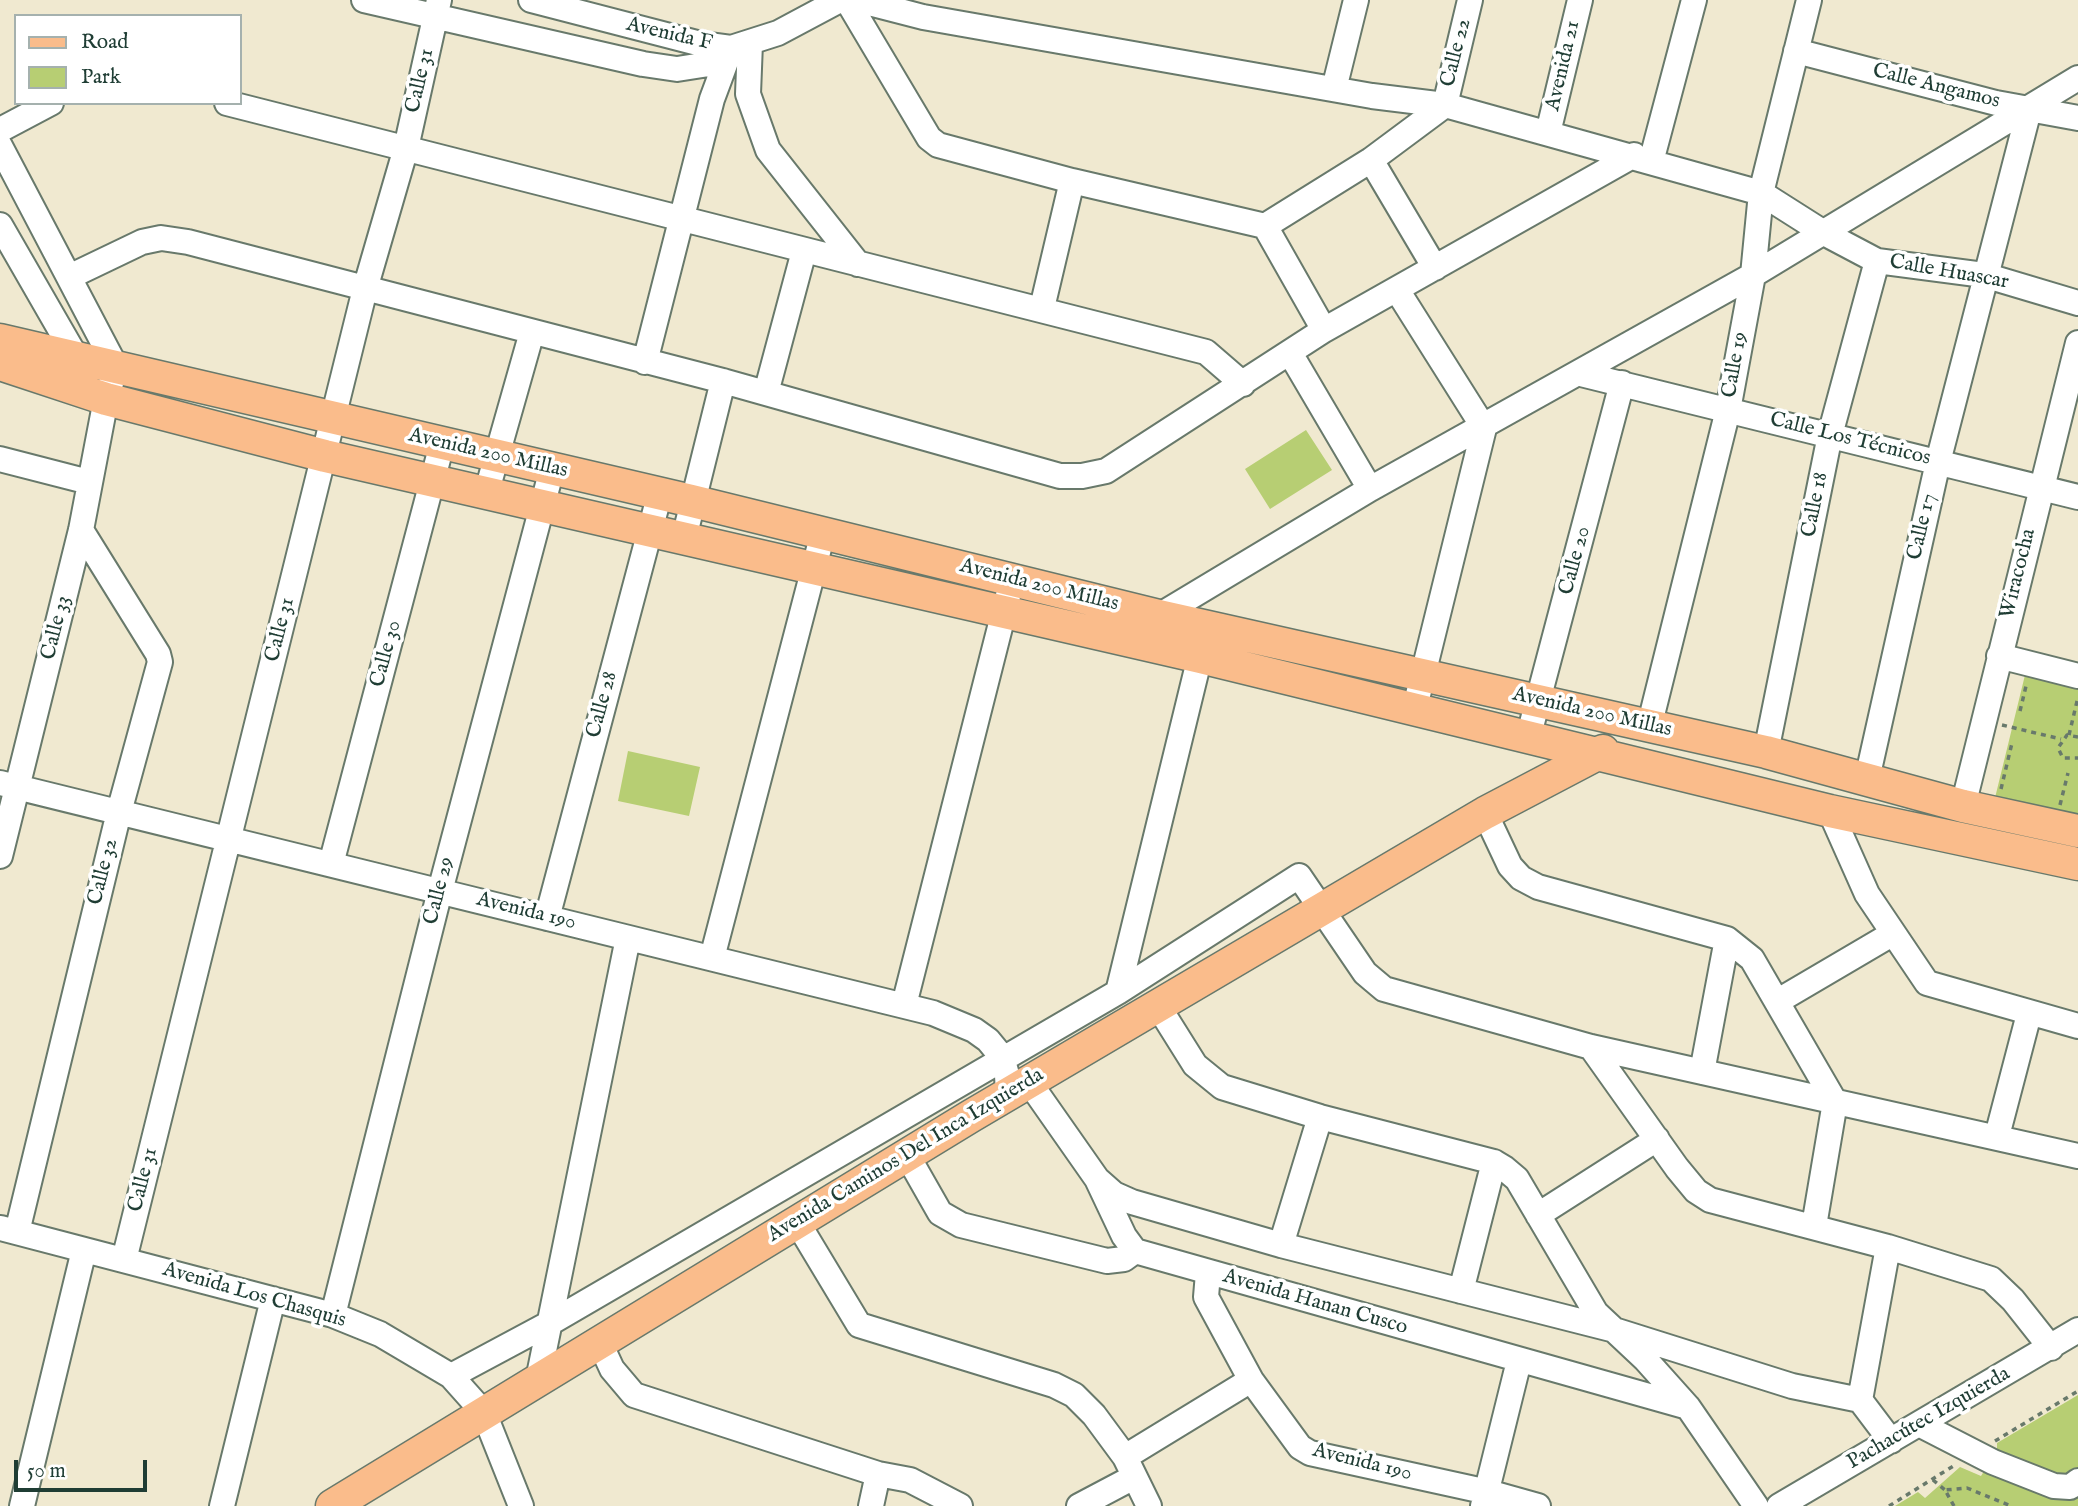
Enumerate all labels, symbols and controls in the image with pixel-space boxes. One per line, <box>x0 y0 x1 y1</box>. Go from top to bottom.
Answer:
street label: Avenida F <box>624 13 714 57</box>
legend <box>14 14 242 105</box>
street label: Calle 22 <box>1436 16 1478 90</box>
street label: Avenida 21 <box>1541 18 1587 114</box>
text: Road <box>81 29 128 56</box>
street label: Calle 31 <box>401 46 441 116</box>
street label: Calle Angamos <box>1870 59 2002 115</box>
text: Park <box>81 64 121 91</box>
street label: Calle Huascar <box>1887 250 2011 296</box>
street label: Calle 19 <box>1718 330 1754 400</box>
street label: Calle Los Técnicos <box>1767 408 1933 472</box>
street label: Avenida 200 Millas <box>406 423 570 485</box>
street label: Calle 18 <box>1797 470 1835 540</box>
street label: Calle 17 <box>1903 491 1943 563</box>
street label: Calle 20 <box>1555 524 1597 598</box>
street label: Wiracocha <box>1996 526 2042 622</box>
street label: Avenida 200 Millas <box>957 554 1121 618</box>
street label: Calle 33 <box>37 593 77 663</box>
street label: Calle 31 <box>261 595 301 665</box>
street label: Calle 30 <box>366 618 408 690</box>
street label: Calle 28 <box>582 669 624 741</box>
street label: Avenida 200 Millas <box>1510 682 1674 744</box>
street label: Calle 32 <box>84 836 124 908</box>
street label: Calle 29 <box>419 855 461 927</box>
street label: Avenida 190 <box>474 888 578 936</box>
street label: Avenida Caminos Del Inca Izquierda <box>763 1063 1049 1249</box>
street label: Calle 31 <box>124 1145 164 1215</box>
street label: Avenida Los Chasquis <box>159 1258 349 1334</box>
street label: Avenida Hanan Cusco <box>1220 1265 1410 1341</box>
street label: Pachacútec Izquierda <box>1843 1362 2015 1476</box>
street label: Avenida 190 <box>1310 1439 1414 1487</box>
scale bar <box>18 1446 150 1490</box>
text: 50 m <box>27 1458 66 1485</box>

